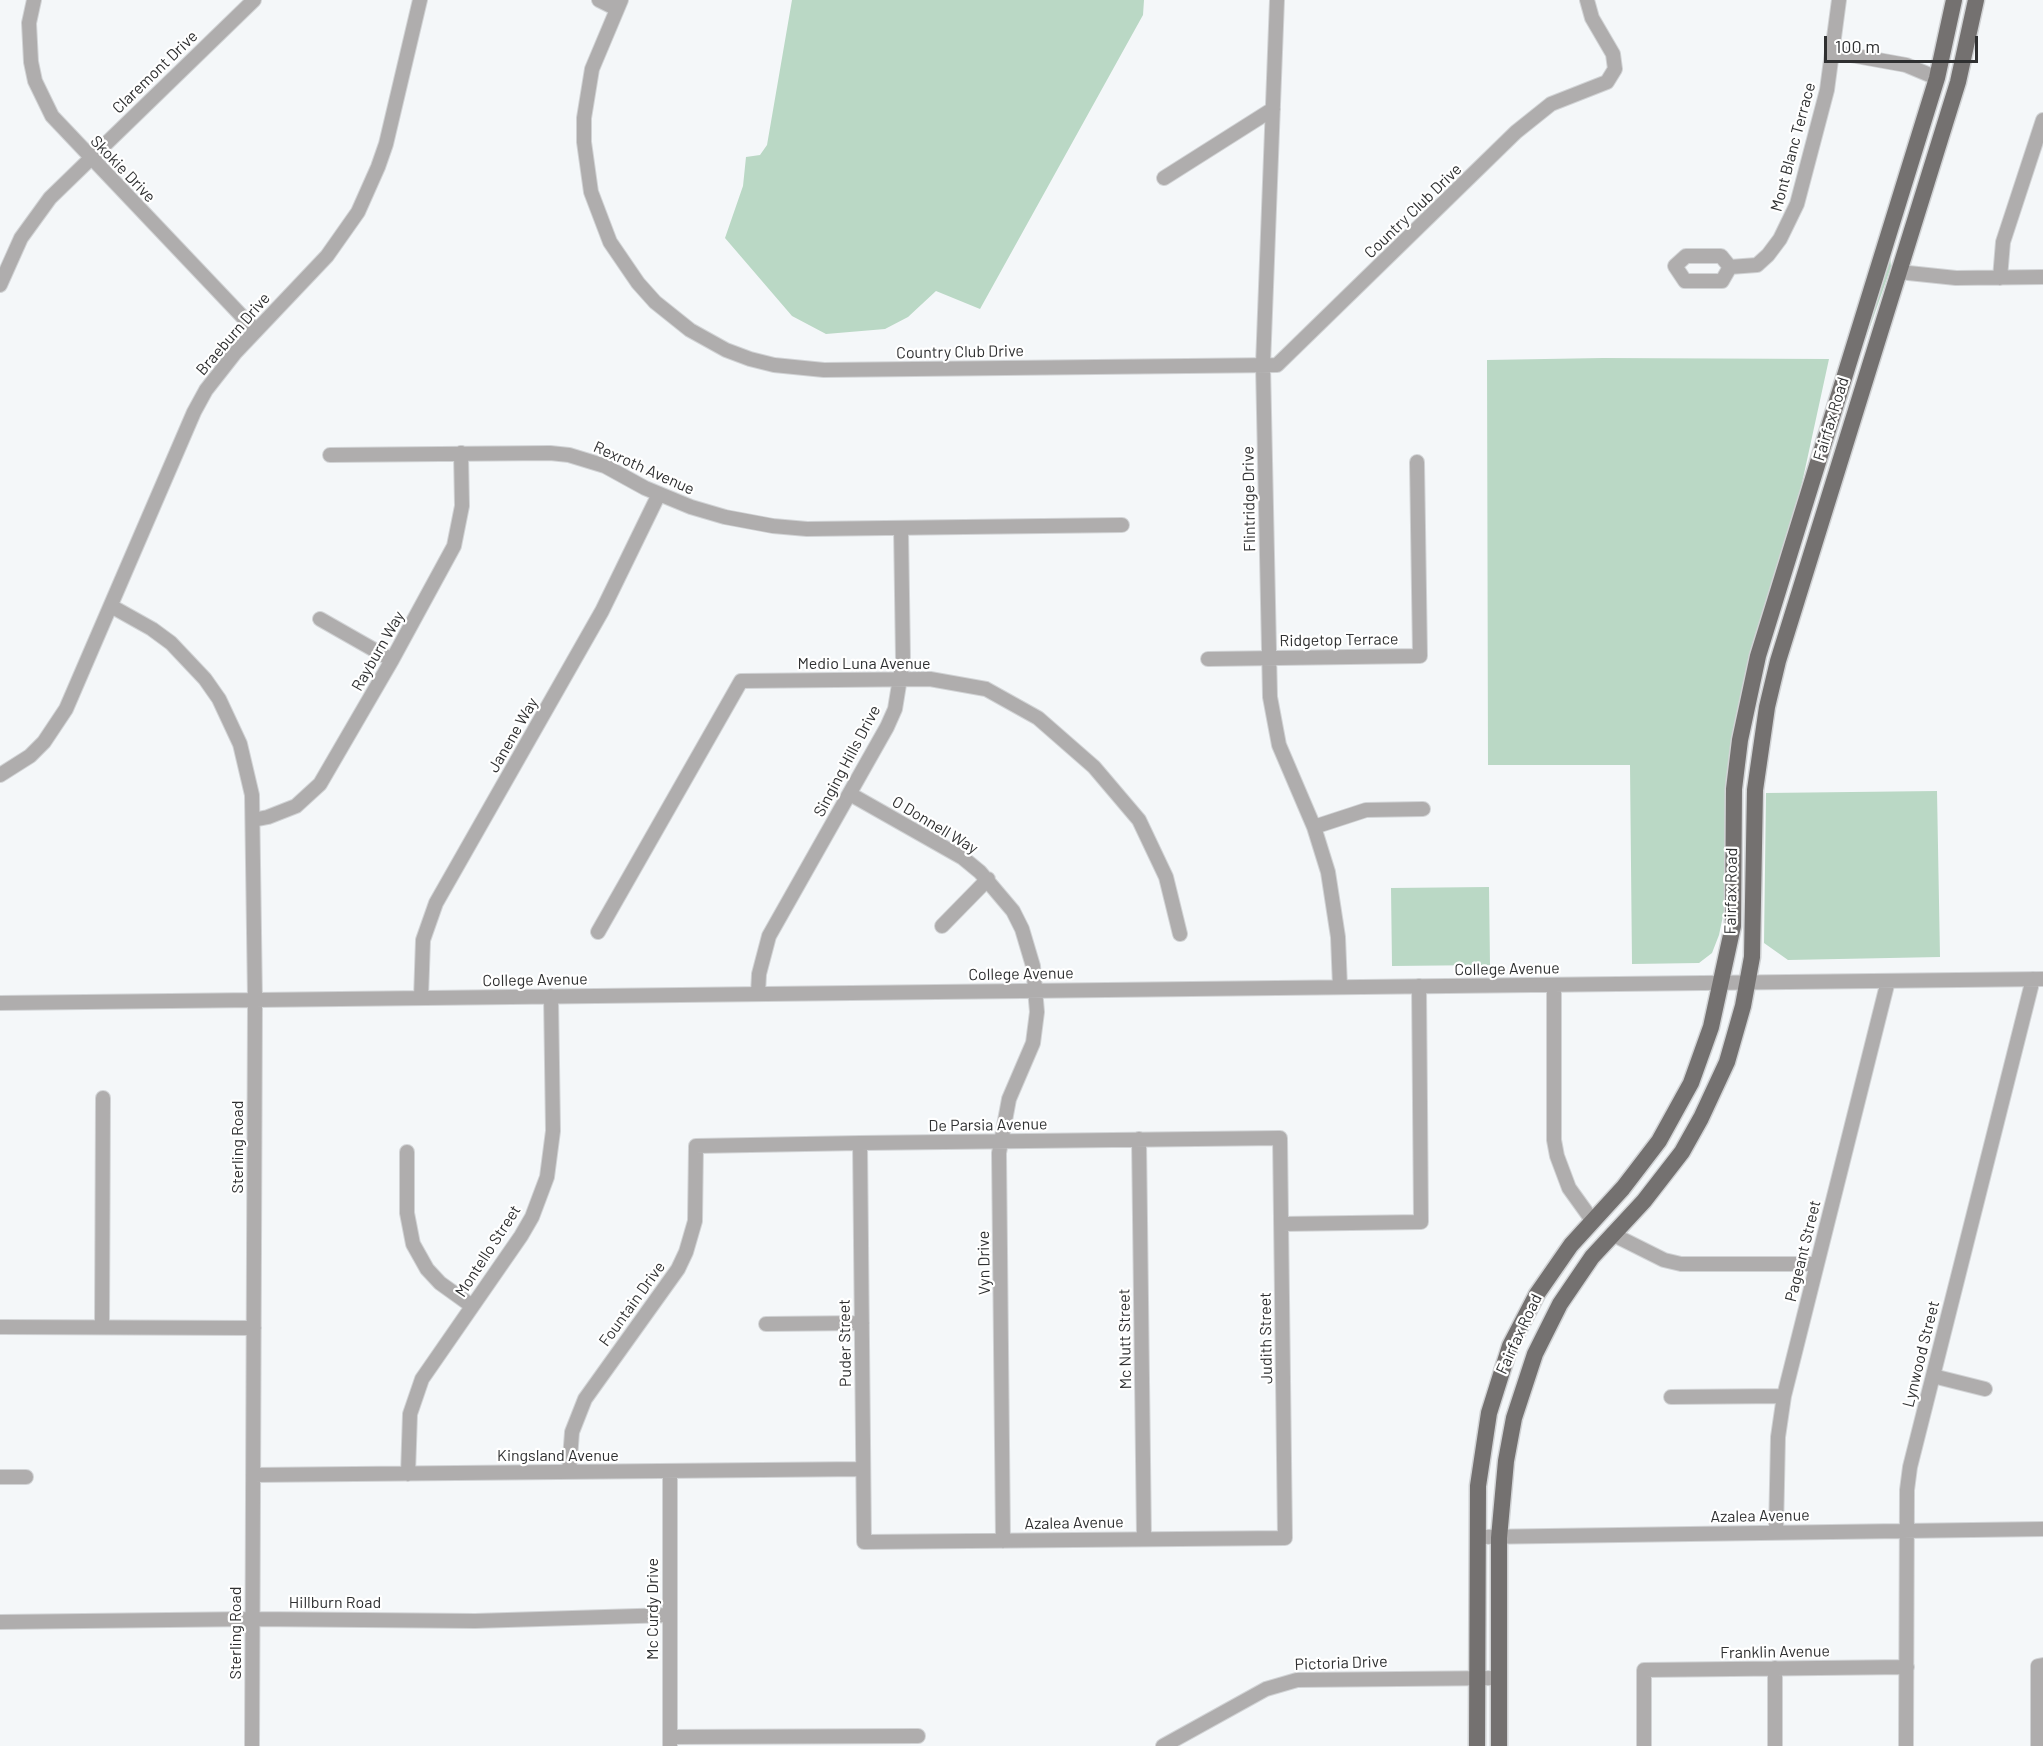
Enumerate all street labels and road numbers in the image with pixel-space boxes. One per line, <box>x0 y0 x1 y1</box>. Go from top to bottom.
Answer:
street label: Claremont Drive <box>108 27 202 117</box>
street label: Mont Blanc Terrace <box>1767 80 1819 214</box>
street label: Skokie Drive <box>86 132 160 206</box>
street label: Country Club Drive <box>1360 160 1466 262</box>
street label: Braeburn Drive <box>192 289 274 379</box>
street label: Country Club Drive <box>896 341 1024 363</box>
street label: Fairfax Road <box>1809 375 1853 463</box>
street label: Rexroth Avenue <box>591 437 697 499</box>
street label: Flintridge Drive <box>1238 446 1260 552</box>
street label: Rayburn Way <box>347 608 409 694</box>
street label: Ridgetop Terrace <box>1279 629 1399 651</box>
street label: Medio Luna Avenue <box>797 654 931 674</box>
street label: Janene Way <box>484 694 542 776</box>
street label: Singing Hills Drive <box>810 702 884 820</box>
street label: O Donnell Way <box>889 792 981 858</box>
street label: Fairfax Road <box>1721 848 1741 934</box>
street label: College Avenue <box>1454 958 1560 980</box>
street label: College Avenue <box>968 963 1074 985</box>
street label: College Avenue <box>482 969 588 991</box>
street label: Sterling Road <box>228 1101 248 1193</box>
street label: De Parsia Avenue <box>928 1114 1048 1136</box>
street label: Pageant Street <box>1781 1198 1825 1304</box>
street label: Montello Street <box>451 1201 525 1301</box>
street label: Vyn Drive <box>974 1231 994 1295</box>
street label: Fountain Drive <box>595 1258 669 1350</box>
street label: Mc Nutt Street <box>1115 1288 1135 1390</box>
street label: Fairfax Road <box>1492 1291 1546 1377</box>
street label: Judith Street <box>1256 1292 1276 1384</box>
street label: Puder Street <box>835 1299 855 1387</box>
street label: Lynwood Street <box>1898 1299 1944 1409</box>
street label: Kingsland Avenue <box>497 1446 619 1466</box>
street label: Azalea Avenue <box>1710 1506 1810 1526</box>
street label: Azalea Avenue <box>1024 1513 1124 1533</box>
street label: Mc Curdy Drive <box>643 1558 663 1660</box>
street label: Sterling Road <box>226 1587 246 1679</box>
street label: Hillburn Road <box>289 1593 381 1613</box>
street label: Franklin Avenue <box>1720 1641 1830 1663</box>
street label: Pictoria Drive <box>1294 1652 1388 1674</box>

